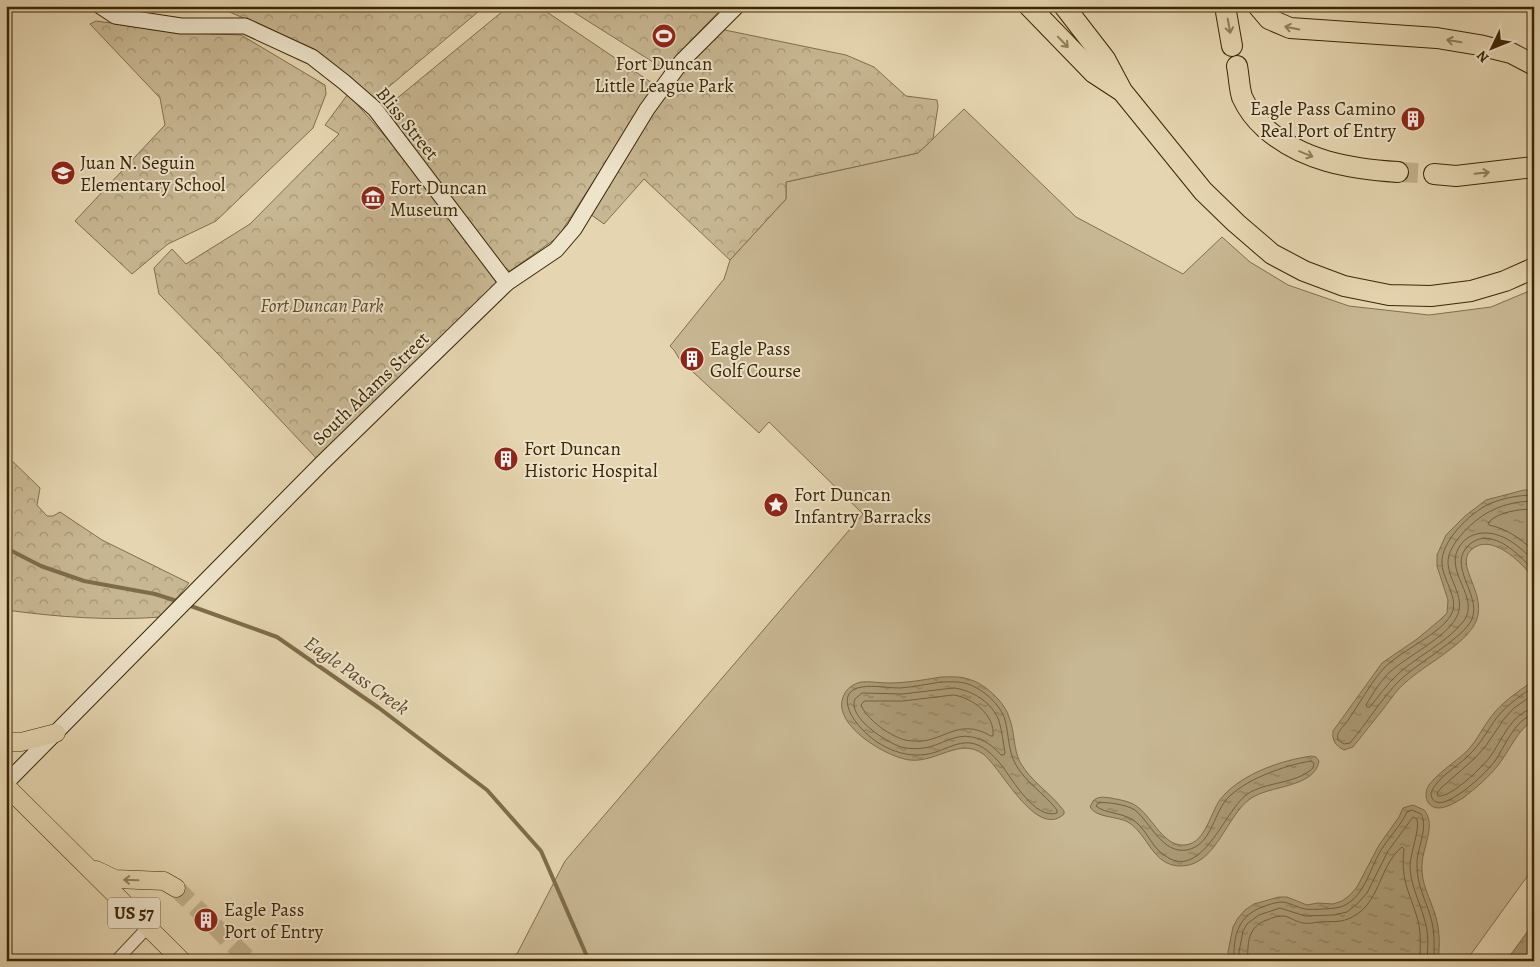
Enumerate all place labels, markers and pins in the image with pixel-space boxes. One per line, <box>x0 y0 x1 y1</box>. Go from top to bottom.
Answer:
sports icon: Fort Duncan Little League Park <box>651 23 677 49</box>
place label: Fort Duncan Little League Park <box>594 51 734 99</box>
place label: Eagle Pass Camino Real Port of Entry <box>1250 96 1397 144</box>
building icon: Eagle Pass Camino Real Port of Entry <box>1400 106 1426 132</box>
place label: Juan N. Seguin Elementary School <box>80 150 226 198</box>
school or university icon: Juan N. Seguin Elementary School <box>50 160 76 186</box>
place label: Fort Duncan Museum <box>390 175 487 223</box>
museum icon: Fort Duncan Museum <box>360 185 386 211</box>
place label: Eagle Pass Golf Course <box>710 336 801 384</box>
building icon: Eagle Pass Golf Course <box>679 346 705 372</box>
place label: Fort Duncan Historic Hospital <box>524 436 658 484</box>
building icon: Fort Duncan Historic Hospital <box>493 446 519 472</box>
place label: Fort Duncan Infantry Barracks <box>794 482 931 530</box>
place icon: Fort Duncan Infantry Barracks <box>763 492 789 518</box>
place label: Eagle Pass Port of Entry <box>224 897 324 945</box>
building icon: Eagle Pass Port of Entry <box>193 907 219 933</box>

